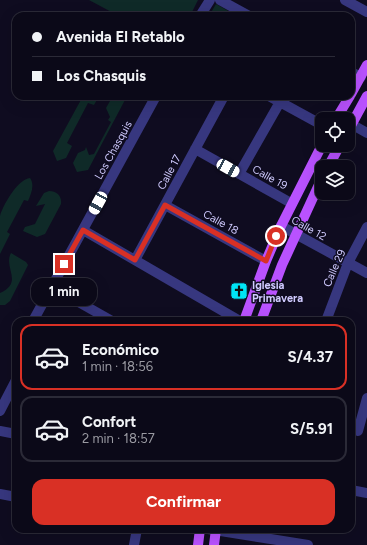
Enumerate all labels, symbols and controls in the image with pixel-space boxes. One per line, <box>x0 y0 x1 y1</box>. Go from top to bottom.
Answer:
text: Avenida El Retablo <box>56 28 185 46</box>
text: Los Chasquis <box>56 67 146 85</box>
map controls <box>315 112 355 200</box>
button: locate <box>315 112 355 152</box>
street label: Los Chasquis <box>92 119 135 182</box>
street label: Calle 17 <box>155 153 184 192</box>
car <box>215 157 241 179</box>
button: layers <box>315 160 355 200</box>
street label: Calle 19 <box>250 163 289 192</box>
car <box>87 190 109 216</box>
street label: Calle 18 <box>201 207 241 238</box>
street label: Calle 12 <box>289 214 328 243</box>
route start <box>267 227 285 245</box>
street label: Calle 29 <box>320 248 348 289</box>
route end <box>55 255 73 273</box>
callout: 1 min <box>31 278 97 306</box>
place label: Iglesia Primavera <box>252 279 303 305</box>
church icon: Iglesia Primavera <box>229 281 249 301</box>
text: 1 min <box>49 284 79 299</box>
icon: car <box>34 339 70 375</box>
text: Económico <box>82 341 159 359</box>
text: S/4.37 <box>288 348 333 366</box>
text: 1 min · 18:56 <box>82 359 153 374</box>
icon: car <box>34 411 70 447</box>
text: Confort <box>82 413 136 431</box>
text: S/5.91 <box>290 420 333 438</box>
text: 2 min · 18:57 <box>82 431 155 446</box>
button: Confirmar <box>32 479 335 525</box>

